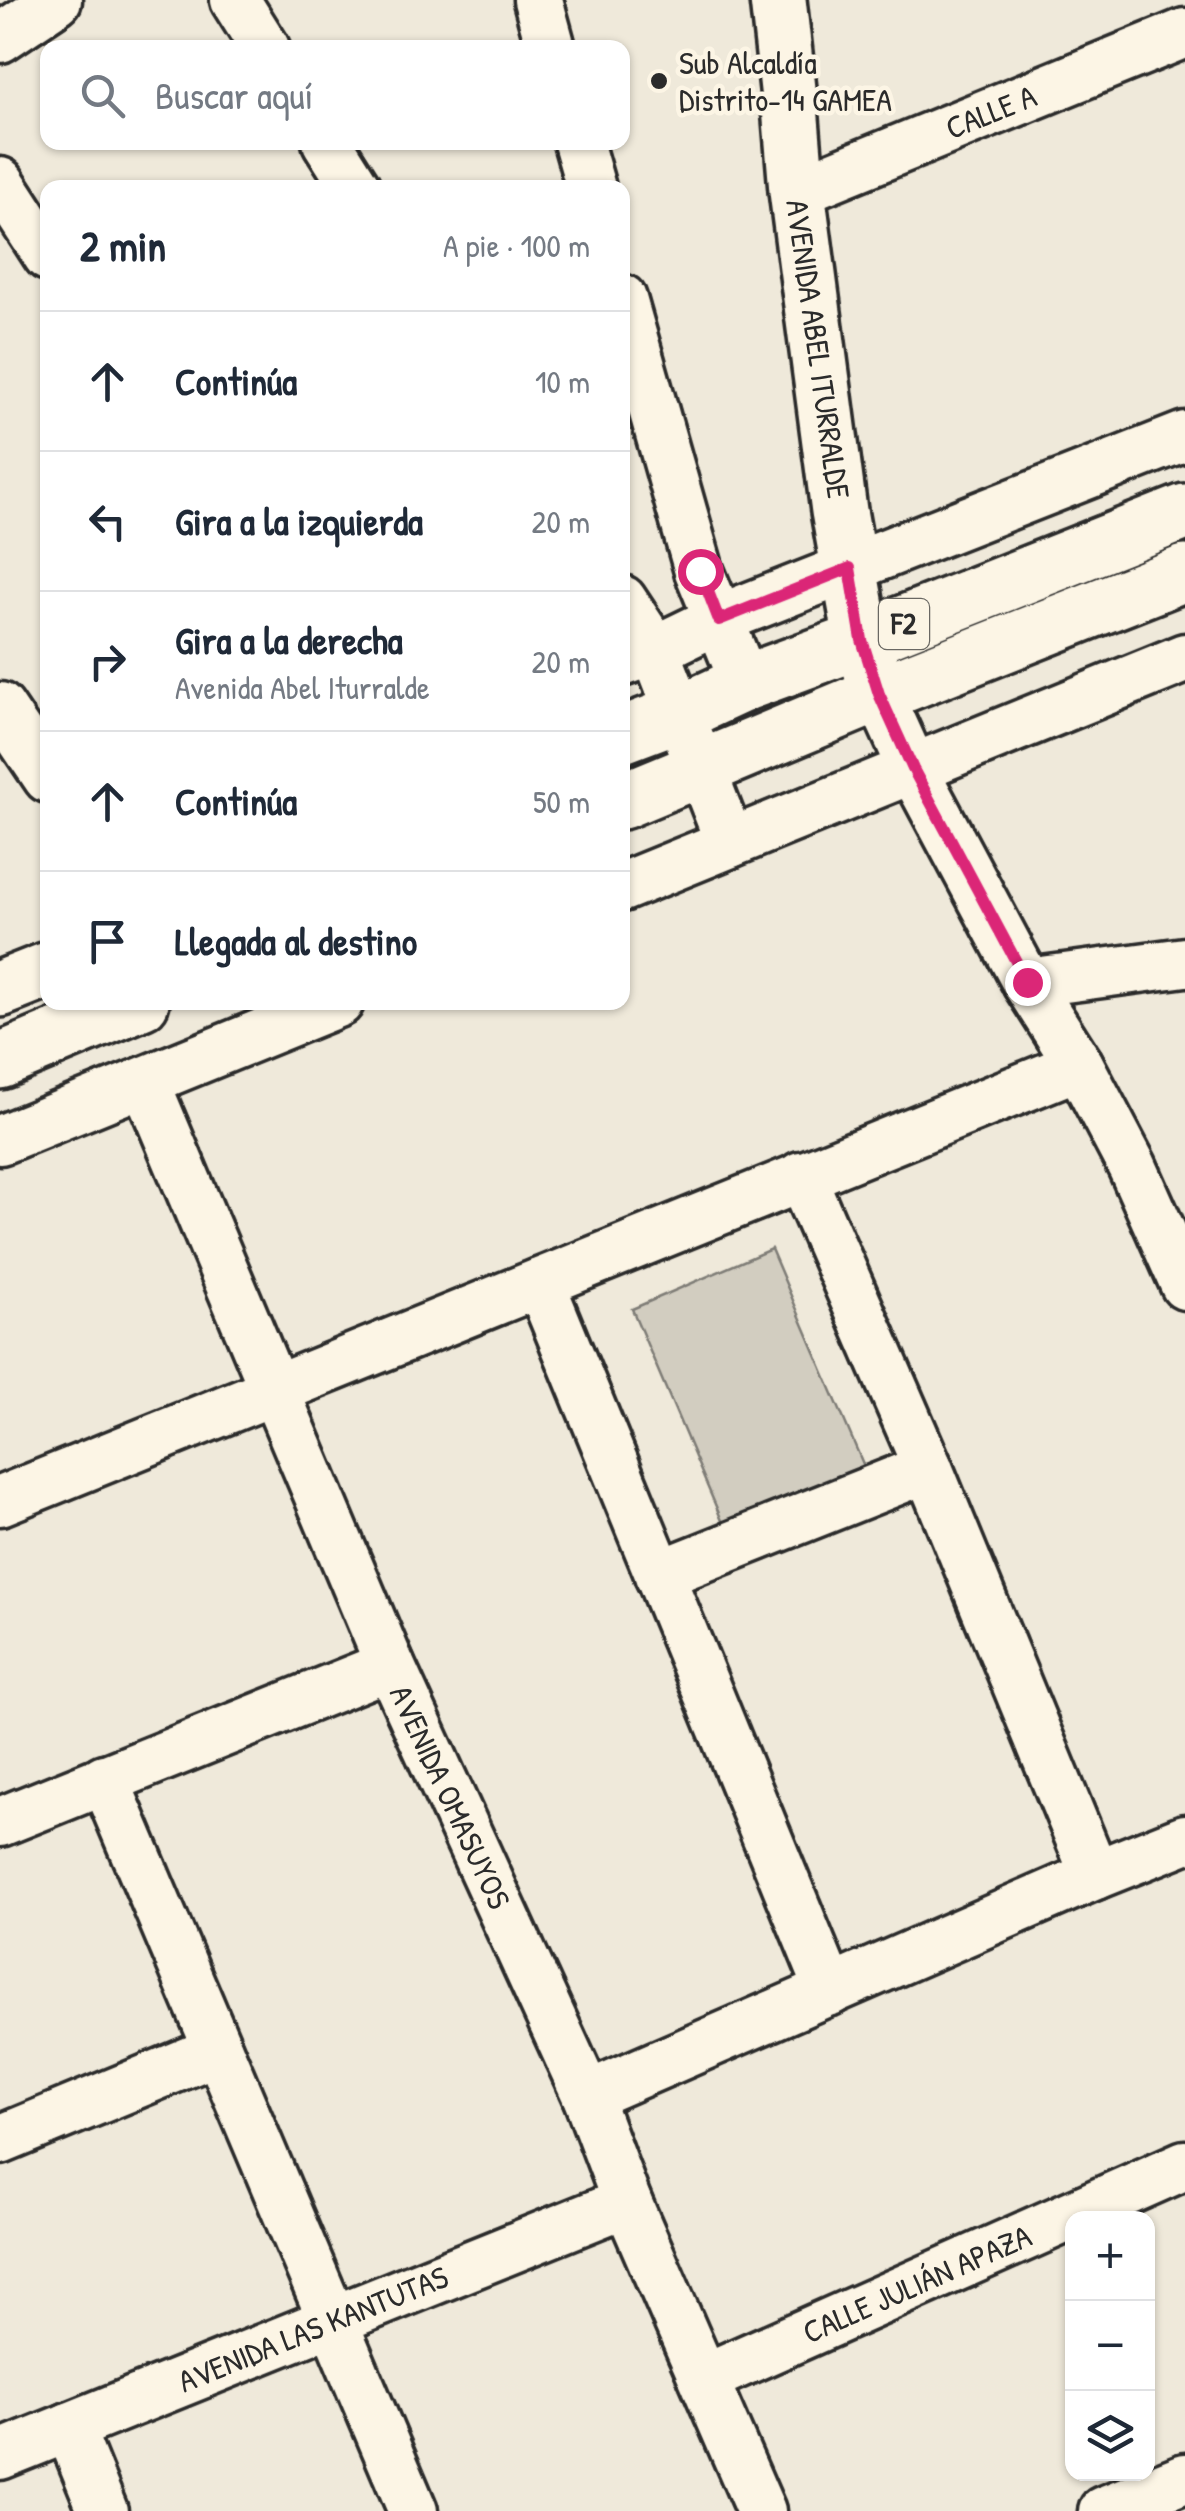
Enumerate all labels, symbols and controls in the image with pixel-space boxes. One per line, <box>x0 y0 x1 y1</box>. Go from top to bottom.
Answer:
search box <box>40 40 630 150</box>
place label: Sub Alcaldía Distrito-14 GAMEA <box>679 41 892 121</box>
icon: search <box>75 68 130 123</box>
text: Buscar aquí <box>155 69 313 121</box>
marker: Sub Alcaldía Distrito-14 GAMEA <box>648 70 670 92</box>
street label: CALLE A <box>939 74 1043 149</box>
street label: AVENIDA ABEL ITURRALDE <box>776 197 861 501</box>
text: 2 min <box>80 217 166 274</box>
text: A pie · 100 m <box>443 224 590 267</box>
icon: ahead <box>80 354 135 409</box>
text: Continúa <box>175 355 297 407</box>
text: 10 m <box>535 360 590 403</box>
icon: left <box>80 494 135 549</box>
text: Gira a la izquierda <box>175 495 423 547</box>
text: 20 m <box>532 500 590 543</box>
route start <box>678 549 724 595</box>
road number: F2 <box>879 599 929 649</box>
text: Gira a la derecha <box>175 614 403 666</box>
icon: right <box>80 634 135 689</box>
text: 20 m <box>532 640 590 683</box>
text: Avenida Abel Iturralde <box>175 666 430 709</box>
icon: ahead <box>80 774 135 829</box>
text: Continúa <box>175 775 297 827</box>
text: 50 m <box>533 780 590 823</box>
icon: arrive <box>80 914 135 969</box>
text: Llegada al destino <box>175 915 417 967</box>
route end <box>1005 960 1051 1006</box>
street label: AVENIDA OMASUYOS <box>380 1678 521 1916</box>
map controls <box>1065 2211 1155 2481</box>
button: + <box>1065 2211 1155 2301</box>
street label: CALLE JULIÁN APAZA <box>796 2214 1038 2353</box>
street label: AVENIDA LAS KANTUTAS <box>172 2255 454 2402</box>
button: − <box>1065 2301 1155 2391</box>
button: layers <box>1065 2391 1155 2481</box>

